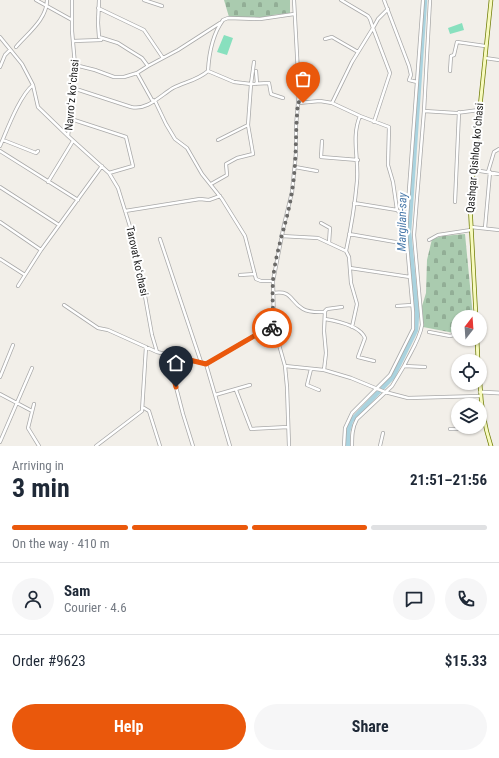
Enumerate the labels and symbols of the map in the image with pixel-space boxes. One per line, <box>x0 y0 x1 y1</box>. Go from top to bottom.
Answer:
street label: Navroʻz koʻchasi <box>62 59 82 131</box>
pin <box>286 62 320 103</box>
street label: Qashqar Qishloq koʻchasi <box>464 102 486 214</box>
water label: Margilan-say <box>394 191 410 251</box>
street label: Tarovat koʻchasi <box>123 225 151 297</box>
courier <box>252 308 292 348</box>
north arrow <box>451 310 487 346</box>
pin <box>159 346 193 387</box>

